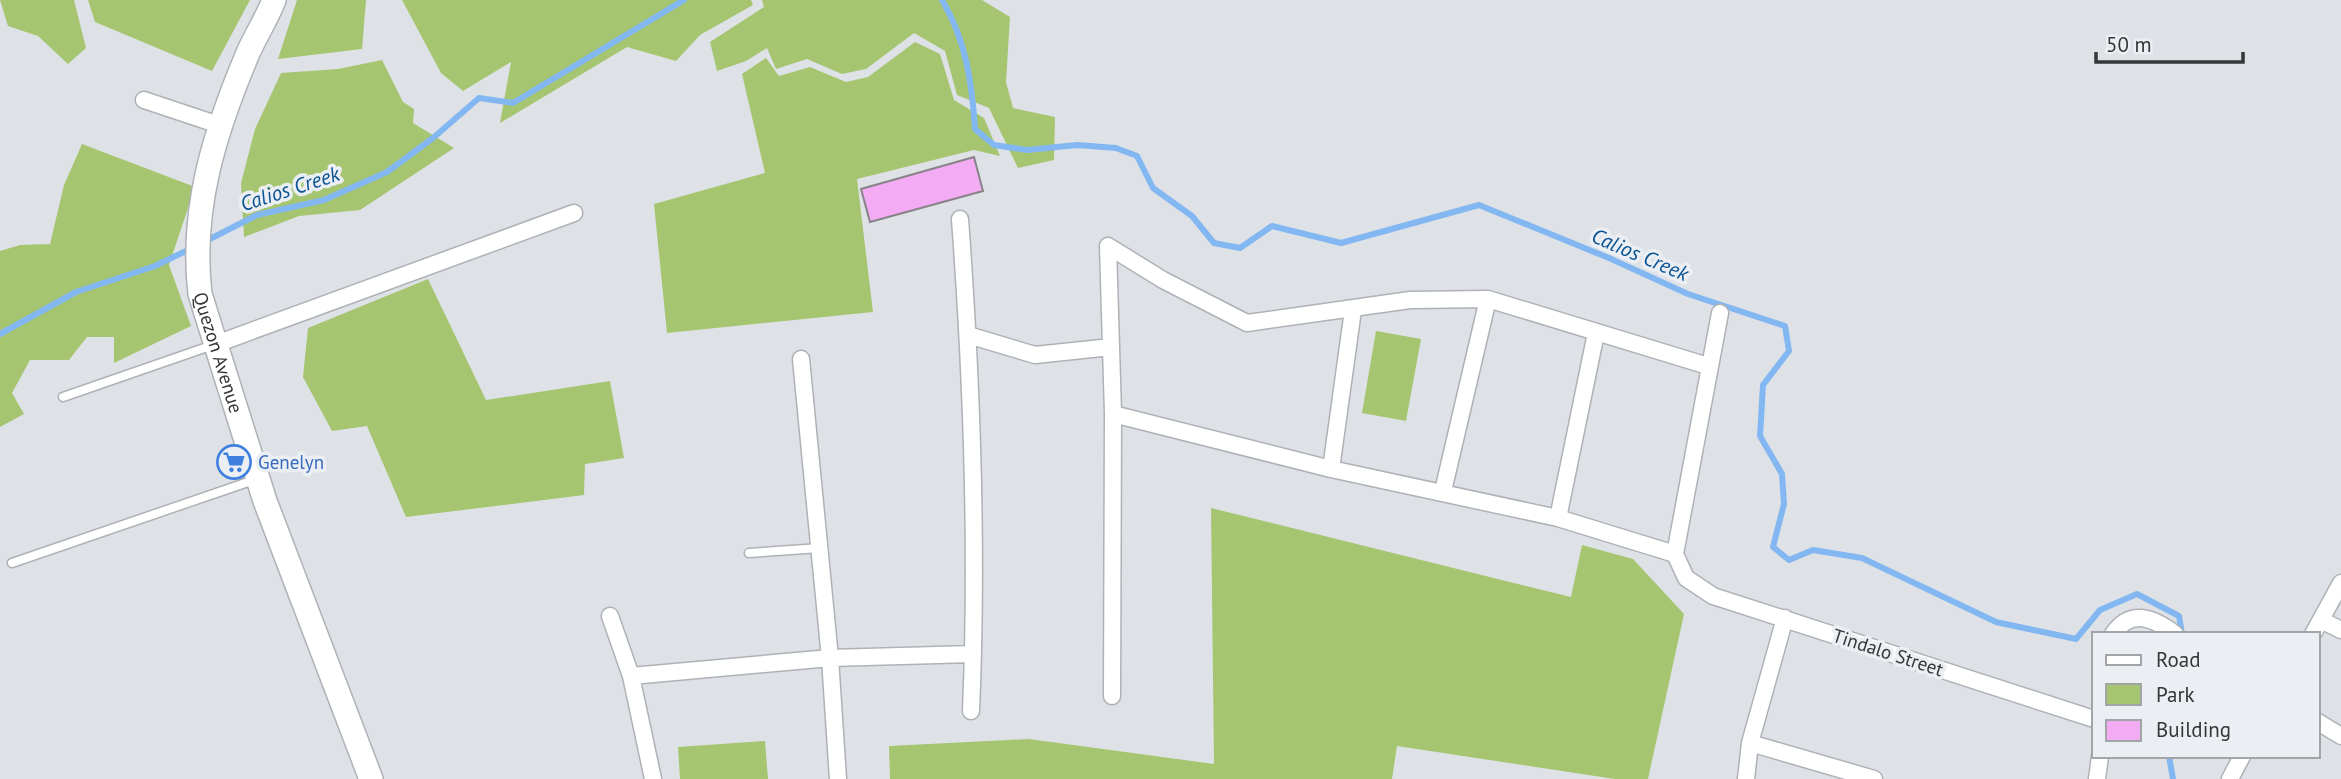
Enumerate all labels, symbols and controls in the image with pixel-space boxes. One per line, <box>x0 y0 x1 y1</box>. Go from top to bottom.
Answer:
scale bar <box>2096 21 2243 65</box>
text: 50 m <box>2106 31 2152 58</box>
water label: Calios Creek <box>237 159 344 217</box>
water label: Calios Creek <box>1588 222 1694 288</box>
street label: Quezon Avenue <box>188 289 249 416</box>
supermarket icon: Genelyn <box>215 443 253 481</box>
place label: Genelyn <box>258 450 324 474</box>
street label: Tindalo Street <box>1830 623 1947 681</box>
legend <box>2092 632 2320 758</box>
text: Road <box>2156 646 2200 673</box>
text: Park <box>2156 681 2195 708</box>
text: Building <box>2156 716 2231 743</box>

